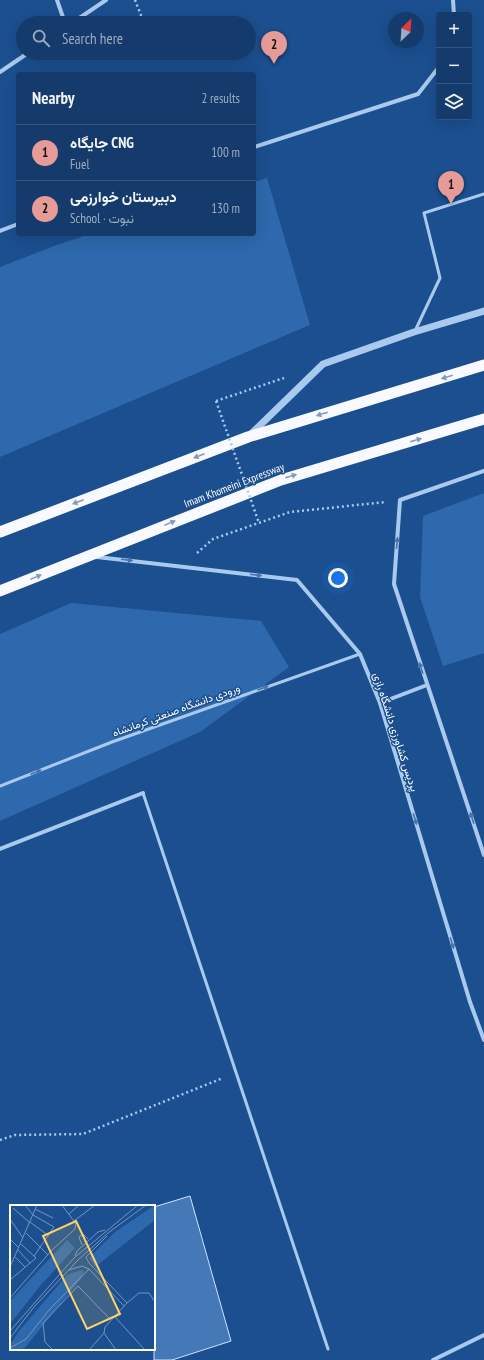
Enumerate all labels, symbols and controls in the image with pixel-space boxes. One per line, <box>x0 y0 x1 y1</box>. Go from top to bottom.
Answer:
north arrow <box>388 12 424 48</box>
map controls <box>436 12 472 120</box>
button: + <box>436 12 472 48</box>
search box <box>16 16 256 60</box>
icon: search <box>30 27 52 49</box>
text: Search here <box>62 29 123 48</box>
pin: 2 <box>261 31 287 64</box>
button: − <box>436 48 472 84</box>
button: layers <box>436 84 472 120</box>
text: Nearby <box>32 87 75 109</box>
text: 2 results <box>201 90 240 107</box>
text: جایگاه CNG <box>70 133 134 152</box>
text: 1 <box>42 144 48 161</box>
text: 100 m <box>211 144 240 161</box>
text: Fuel <box>70 156 89 173</box>
pin: 1 <box>438 171 464 204</box>
text: دبیرستان خوارزمی <box>70 187 177 206</box>
text: 2 <box>42 200 48 217</box>
text: 130 m <box>211 200 240 217</box>
text: School · نبوت <box>70 210 134 227</box>
one-way arrow <box>440 374 452 380</box>
one-way arrow <box>316 411 328 417</box>
one-way arrow <box>410 437 422 443</box>
one-way arrow <box>193 453 205 459</box>
street label: Imam Khomeini Expressway <box>182 459 287 511</box>
one-way arrow <box>286 473 298 479</box>
one-way arrow <box>71 500 83 506</box>
one-way arrow <box>165 520 177 526</box>
one-way arrow <box>393 537 400 549</box>
one-way arrow <box>121 557 133 563</box>
your location <box>328 568 348 588</box>
one-way arrow <box>250 572 263 579</box>
one-way arrow <box>31 573 43 579</box>
one-way arrow <box>418 662 424 674</box>
street label: پردیس کشاورزی دانشگاه رازی <box>369 671 422 794</box>
street label: ورودی دانشگاه صنعتی کرمانشاه <box>110 680 242 740</box>
one-way arrow <box>258 685 270 691</box>
one-way arrow <box>31 768 43 774</box>
one-way arrow <box>468 812 474 824</box>
one-way arrow <box>412 813 418 825</box>
one-way arrow <box>450 938 456 950</box>
inset map <box>10 1205 155 1350</box>

